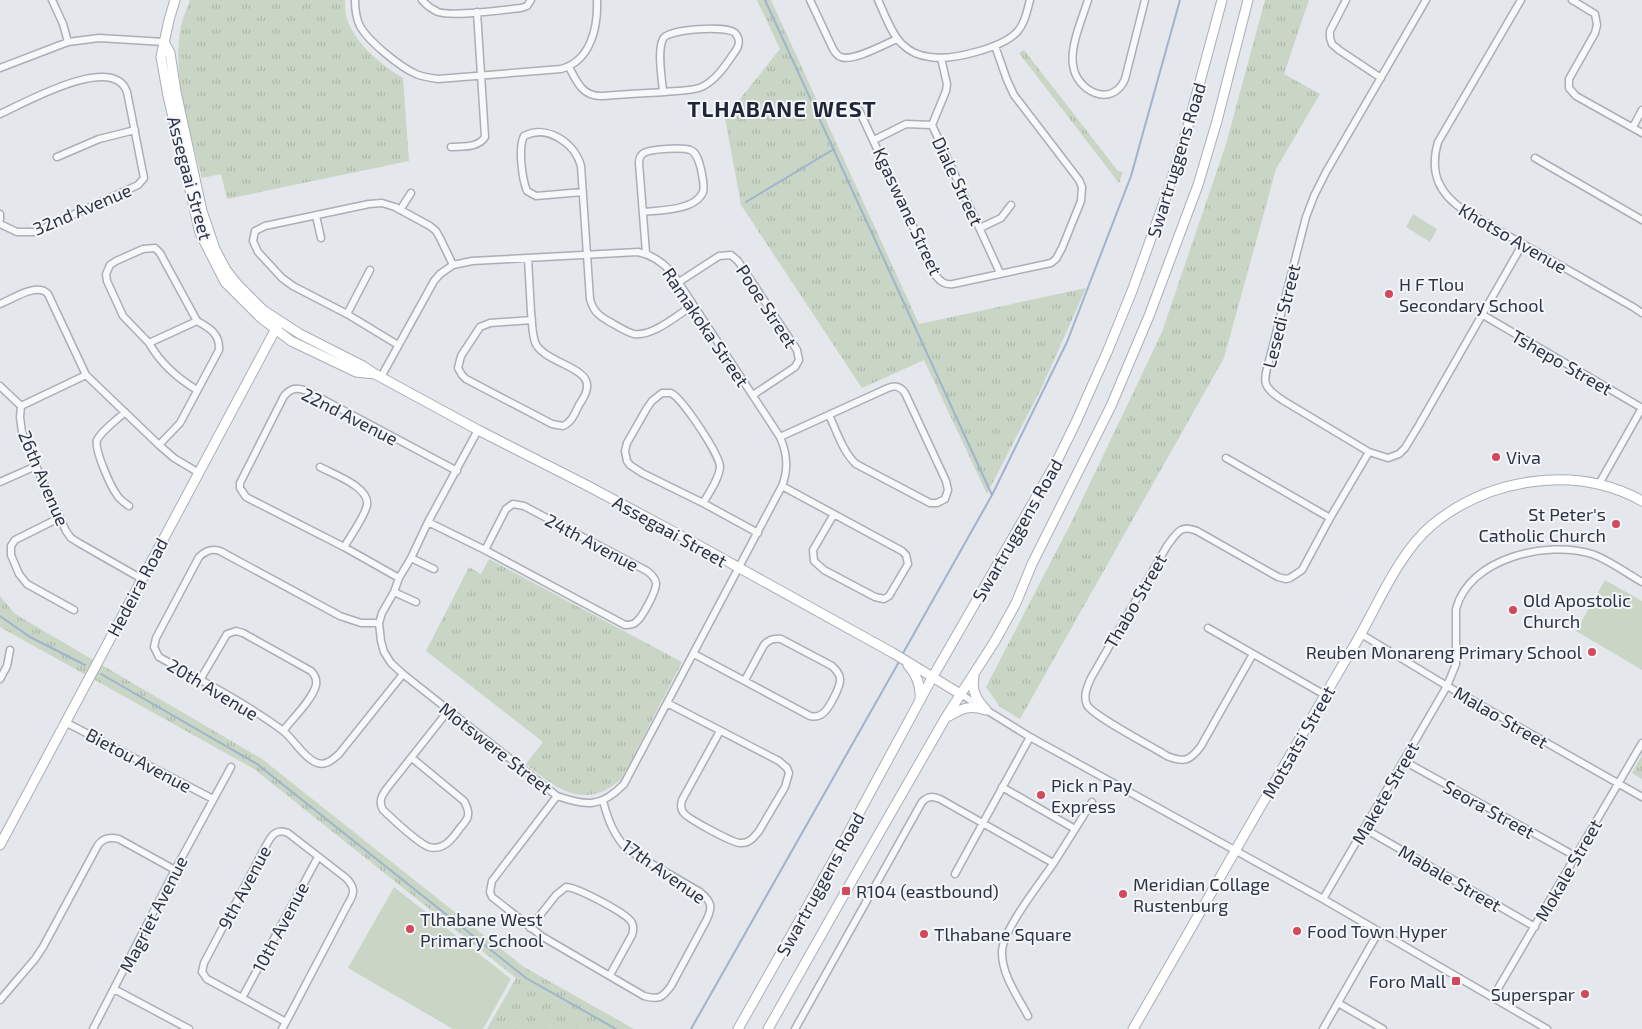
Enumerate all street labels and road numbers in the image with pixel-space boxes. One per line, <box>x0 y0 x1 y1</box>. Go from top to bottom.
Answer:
street label: Swartruggens Road <box>1142 80 1210 240</box>
street label: Assegaai Street <box>163 114 217 242</box>
street label: Diale Street <box>928 133 988 229</box>
street label: Kgaswane Street <box>869 144 947 279</box>
street label: 32nd Avenue <box>29 178 135 240</box>
street label: Khotso Avenue <box>1455 198 1571 278</box>
street label: Pooe Street <box>732 260 802 352</box>
street label: Lesedi Street <box>1257 262 1305 370</box>
street label: Ramakoka Street <box>658 263 754 391</box>
street label: Tshepo Street <box>1508 324 1616 400</box>
street label: 22nd Avenue <box>298 382 402 450</box>
street label: 26th Avenue <box>14 427 74 529</box>
street label: Swartruggens Road <box>967 455 1067 605</box>
street label: Assegaai Street <box>609 491 731 572</box>
street label: 24th Avenue <box>542 508 642 576</box>
street label: Hedeira Road <box>102 534 172 640</box>
street label: Thabo Street <box>1099 550 1171 652</box>
street label: 20th Avenue <box>164 653 262 725</box>
street label: Malao Street <box>1450 681 1552 753</box>
street label: Motsatsi Street <box>1257 682 1339 802</box>
street label: Motswere Street <box>435 697 557 799</box>
street label: Bietou Avenue <box>82 723 196 797</box>
street label: Makete Street <box>1347 738 1423 848</box>
street label: Seora Street <box>1439 775 1539 843</box>
street label: Swartruggens Road <box>771 808 869 960</box>
street label: Mokale Street <box>1530 815 1606 925</box>
street label: 17th Avenue <box>618 834 710 908</box>
street label: Mabale Street <box>1395 840 1505 916</box>
street label: 9th Avenue <box>213 841 275 933</box>
street label: Magriet Avenue <box>114 852 192 976</box>
street label: 10th Avenue <box>247 878 313 976</box>

